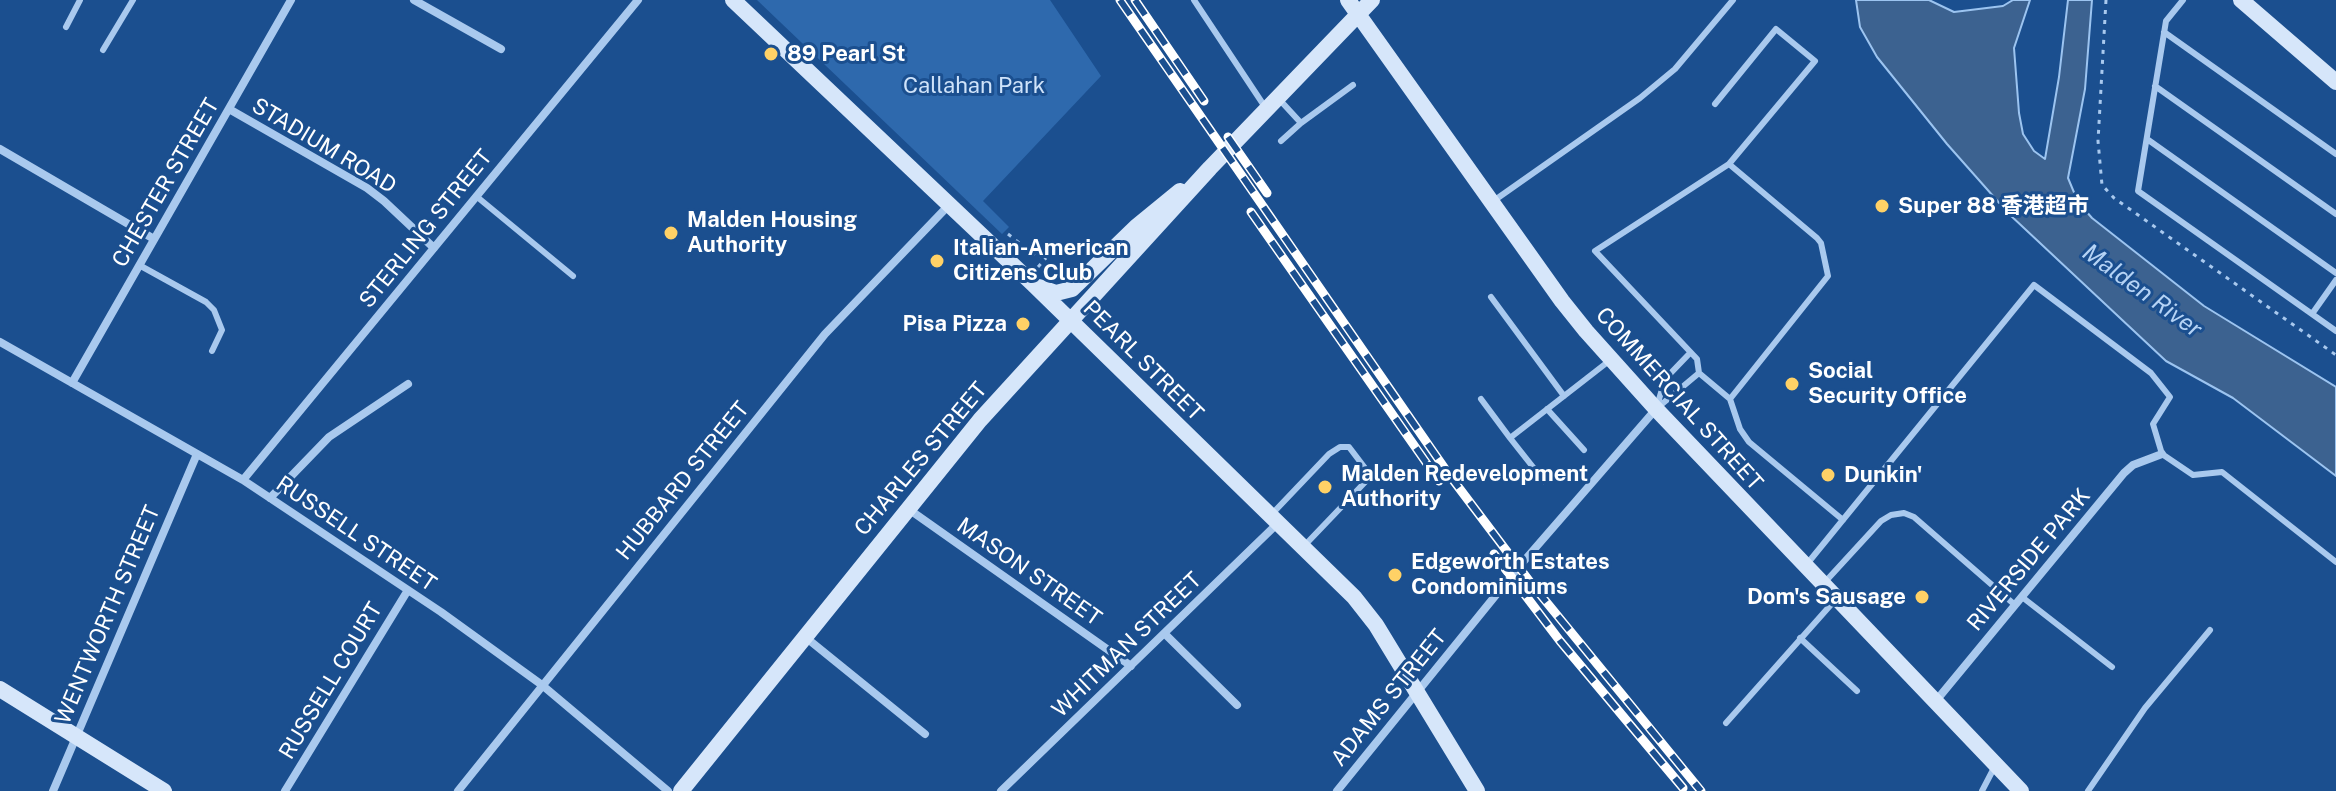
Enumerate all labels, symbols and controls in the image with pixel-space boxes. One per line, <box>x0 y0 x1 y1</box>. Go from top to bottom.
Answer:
place label: 89 Pearl St <box>787 41 906 67</box>
marker: 89 Pearl St <box>762 45 780 63</box>
park label: Callahan Park <box>903 73 1045 99</box>
street label: STADIUM ROAD <box>247 93 401 199</box>
street label: CHESTER STREET <box>107 94 225 272</box>
street label: STERLING STREET <box>354 144 498 314</box>
place label: Super 88 香港超市 <box>1898 193 2089 219</box>
marker: Super 88 香港超市 <box>1873 197 1891 215</box>
place label: Malden Housing Authority <box>687 207 857 258</box>
marker: Malden Housing Authority <box>662 224 680 242</box>
place label: Italian-American Citizens Club <box>953 235 1129 286</box>
water label: Malden River <box>2077 238 2207 344</box>
marker: Italian-American Citizens Club <box>928 252 946 270</box>
street label: PEARL STREET <box>1077 295 1209 427</box>
street label: COMMERCIAL STREET <box>1590 302 1768 496</box>
place label: Pisa Pizza <box>903 311 1007 337</box>
marker: Pisa Pizza <box>1014 315 1032 333</box>
place label: Social Security Office <box>1808 358 1967 410</box>
marker: Social Security Office <box>1783 375 1801 393</box>
street label: CHARLES STREET <box>849 377 993 541</box>
street label: HUBBARD STREET <box>611 397 755 565</box>
place label: Malden Redevelopment Authority <box>1341 461 1588 512</box>
place label: Dunkin' <box>1844 462 1922 488</box>
marker: Dunkin' <box>1819 466 1837 484</box>
street label: RUSSELL STREET <box>271 471 441 597</box>
marker: Malden Redevelopment Authority <box>1316 478 1334 496</box>
street label: RIVERSIDE PARK <box>1962 484 2096 636</box>
street label: WENTWORTH STREET <box>50 502 166 728</box>
street label: MASON STREET <box>952 512 1106 632</box>
place label: Edgeworth Estates Condominiums <box>1411 549 1610 600</box>
marker: Edgeworth Estates Condominiums <box>1386 566 1404 584</box>
street label: WHITMAN STREET <box>1047 567 1207 723</box>
place label: Dom's Sausage <box>1747 584 1906 610</box>
marker: Dom's Sausage <box>1913 588 1931 606</box>
street label: RUSSELL COURT <box>274 598 388 764</box>
street label: ADAMS STREET <box>1326 624 1452 772</box>

